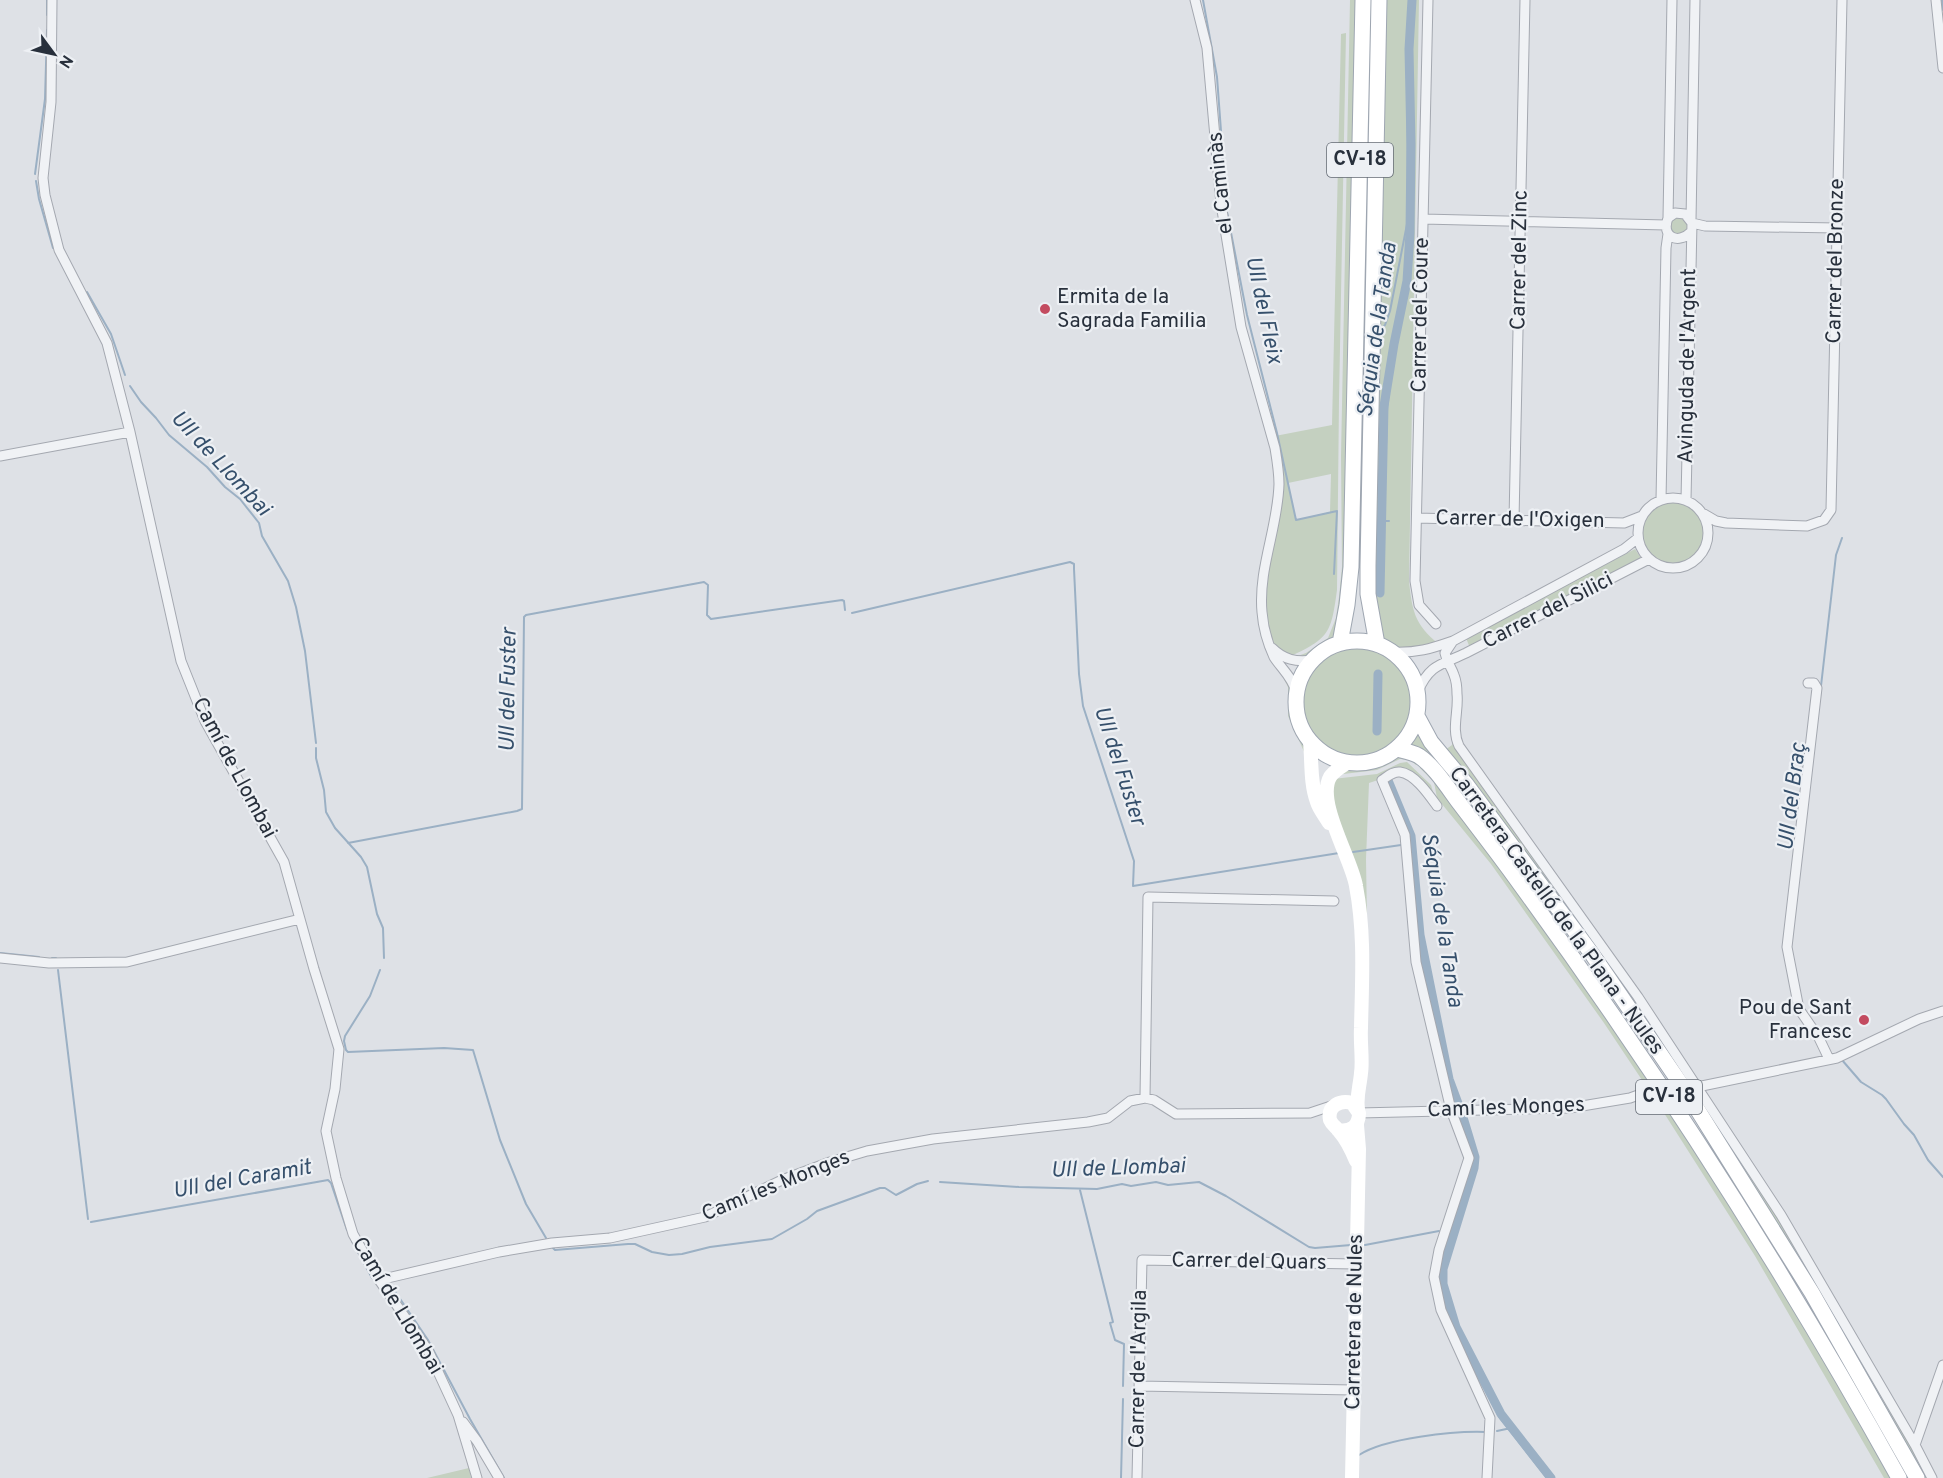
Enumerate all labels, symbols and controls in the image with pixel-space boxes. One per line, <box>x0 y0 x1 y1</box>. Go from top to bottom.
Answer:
north arrow <box>24 24 84 84</box>
text: N <box>53 51 76 71</box>
street label: el Caminàs <box>1202 131 1240 235</box>
road number: CV-18 <box>1327 143 1393 177</box>
street label: Carrer del Bronze <box>1821 178 1851 344</box>
street label: Carrer del Zinc <box>1505 190 1535 330</box>
street label: Carrer del Coure <box>1406 237 1436 393</box>
water label: Séquia de la Tanda <box>1352 240 1404 419</box>
water label: Ull del Fleix <box>1238 253 1288 368</box>
street label: Avinguda de l'Argent <box>1673 268 1703 464</box>
place label: Ermita de la Sagrada Familia <box>1057 284 1206 335</box>
marker: Ermita de la Sagrada Familia <box>1038 302 1052 316</box>
water label: Ull de Llombai <box>164 406 277 524</box>
street label: Carrer de l'Oxigen <box>1435 505 1605 535</box>
street label: Carrer del Silici <box>1478 566 1618 656</box>
water label: Ull del Fuster <box>494 626 524 752</box>
street label: Camí de Llombai <box>185 693 283 843</box>
water label: Ull del Fuster <box>1087 703 1152 831</box>
water label: Ull del Braç <box>1773 741 1813 852</box>
street label: Carretera Castelló de la Plana - Nules <box>1442 762 1670 1060</box>
water label: Séquia de la Tanda <box>1414 831 1468 1010</box>
place label: Pou de Sant Francesc <box>1739 995 1852 1046</box>
marker: Pou de Sant Francesc <box>1857 1013 1871 1027</box>
road number: CV-18 <box>1636 1080 1702 1114</box>
street label: Camí les Monges <box>1427 1092 1585 1124</box>
street label: Camí les Monges <box>698 1144 854 1228</box>
water label: Ull de Llombai <box>1050 1153 1187 1185</box>
water label: Ull del Caramit <box>171 1154 315 1205</box>
street label: Camí de Llombai <box>345 1232 449 1380</box>
street label: Carretera de Nules <box>1340 1234 1370 1410</box>
street label: Carrer del Quars <box>1171 1247 1327 1277</box>
street label: Carrer de l'Argila <box>1124 1289 1154 1449</box>

